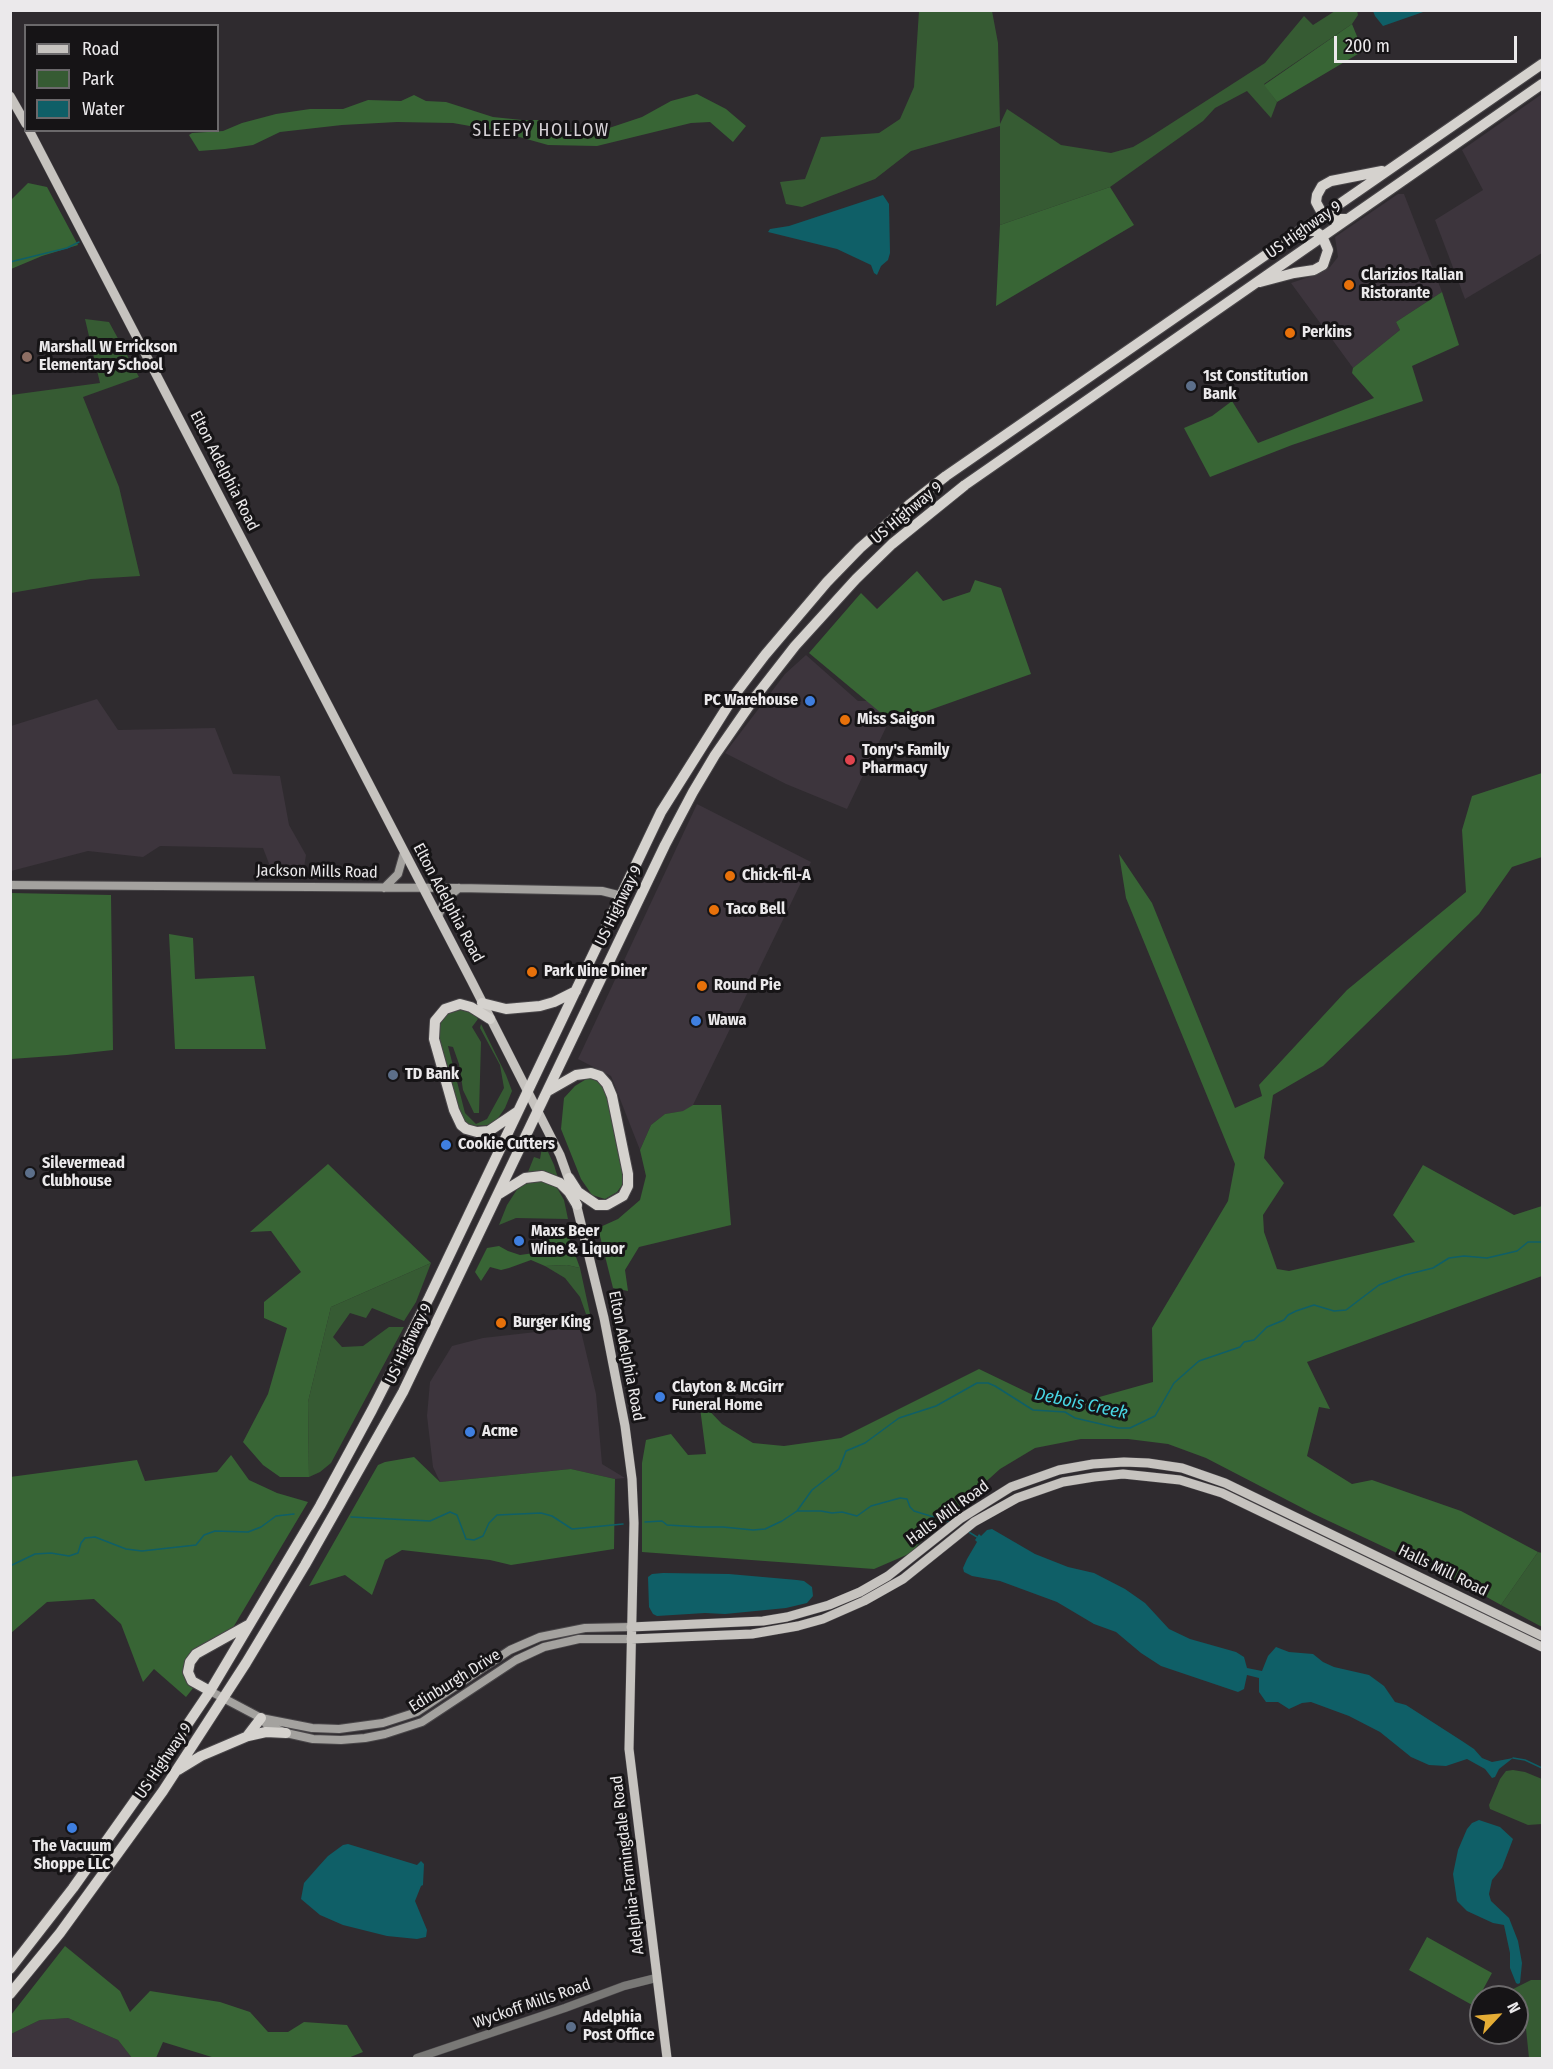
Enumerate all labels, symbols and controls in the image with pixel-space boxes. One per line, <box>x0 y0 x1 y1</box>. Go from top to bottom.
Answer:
legend <box>24 24 219 132</box>
scale bar <box>1337 24 1520 62</box>
text: 200 m <box>1345 35 1390 57</box>
text: Road <box>82 38 119 60</box>
text: Park <box>82 68 114 90</box>
text: Water <box>82 98 125 120</box>
district label: SLEEPY HOLLOW <box>472 120 610 142</box>
street label: US Highway 9 <box>1263 197 1345 263</box>
place label: Clarizios Italian Ristorante <box>1361 266 1464 304</box>
marker: Clarizios Italian Ristorante <box>1342 278 1356 292</box>
place label: Perkins <box>1302 323 1352 343</box>
marker: Perkins <box>1283 326 1297 340</box>
place label: Marshall W Errickson Elementary School <box>39 338 177 376</box>
marker: Marshall W Errickson Elementary School <box>20 350 34 364</box>
place label: 1st Constitution Bank <box>1203 367 1308 405</box>
marker: 1st Constitution Bank <box>1184 379 1198 393</box>
street label: Elton Adelphia Road <box>185 408 263 534</box>
street label: US Highway 9 <box>867 478 947 548</box>
place label: PC Warehouse <box>704 691 798 711</box>
marker: PC Warehouse <box>803 694 817 708</box>
place label: Miss Saigon <box>857 710 935 730</box>
marker: Miss Saigon <box>838 713 852 727</box>
place label: Tony's Family Pharmacy <box>862 741 949 779</box>
marker: Tony's Family Pharmacy <box>843 753 857 767</box>
street label: Elton Adelphia Road <box>409 840 487 966</box>
street label: Jackson Mills Road <box>256 861 378 883</box>
street label: US Highway 9 <box>591 863 647 949</box>
place label: Chick-fil-A <box>742 866 811 886</box>
marker: Chick-fil-A <box>723 869 737 883</box>
place label: Taco Bell <box>726 900 785 920</box>
marker: Taco Bell <box>707 903 721 917</box>
place label: Park Nine Diner <box>544 962 647 982</box>
marker: Park Nine Diner <box>525 965 539 979</box>
place label: Round Pie <box>714 976 781 996</box>
marker: Round Pie <box>695 979 709 993</box>
place label: Wawa <box>708 1011 746 1031</box>
marker: Wawa <box>689 1014 703 1028</box>
place label: TD Bank <box>405 1065 459 1085</box>
marker: TD Bank <box>386 1068 400 1082</box>
place label: Cookie Cutters <box>458 1135 555 1155</box>
marker: Cookie Cutters <box>439 1138 453 1152</box>
place label: Silevermead Clubhouse <box>42 1154 125 1192</box>
marker: Silevermead Clubhouse <box>23 1166 37 1180</box>
place label: Maxs Beer Wine & Liquor <box>531 1222 625 1260</box>
marker: Maxs Beer Wine & Liquor <box>512 1234 526 1248</box>
street label: Elton Adelphia Road <box>604 1289 648 1423</box>
street label: US Highway 9 <box>381 1301 437 1387</box>
place label: Burger King <box>513 1313 591 1333</box>
marker: Burger King <box>494 1316 508 1330</box>
place label: Clayton & McGirr Funeral Home <box>672 1378 784 1416</box>
water label: Debois Creek <box>1032 1384 1130 1424</box>
marker: Clayton & McGirr Funeral Home <box>653 1390 667 1404</box>
place label: Acme <box>482 1422 518 1442</box>
marker: Acme <box>463 1425 477 1439</box>
street label: Halls Mill Road <box>903 1477 993 1549</box>
street label: Halls Mill Road <box>1395 1541 1491 1601</box>
street label: Edinburgh Drive <box>406 1645 504 1717</box>
street label: US Highway 9 <box>132 1719 196 1803</box>
street label: Adelphia-Farmingdale Road <box>607 1774 649 1956</box>
marker: The Vacuum Shoppe LLC <box>65 1821 79 1835</box>
place label: The Vacuum Shoppe LLC <box>32 1837 112 1875</box>
street label: Wyckoff Mills Road <box>471 1975 593 2033</box>
north arrow <box>1469 1985 1529 2045</box>
text: N <box>1503 1999 1524 2016</box>
place label: Adelphia Post Office <box>583 2008 655 2046</box>
marker: Adelphia Post Office <box>564 2020 578 2034</box>

